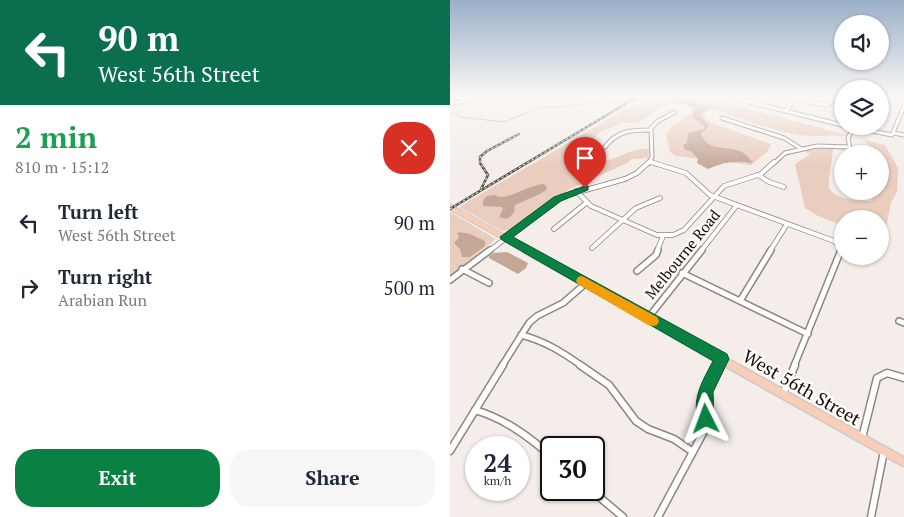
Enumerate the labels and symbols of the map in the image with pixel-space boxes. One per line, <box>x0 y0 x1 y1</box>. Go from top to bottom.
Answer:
pin <box>564 137 606 188</box>
street label: Melbourne Road <box>640 205 724 303</box>
street label: West 56th Street <box>739 344 866 431</box>
position arrow <box>679 392 731 444</box>
speed limit sign: 30 <box>540 436 605 501</box>

